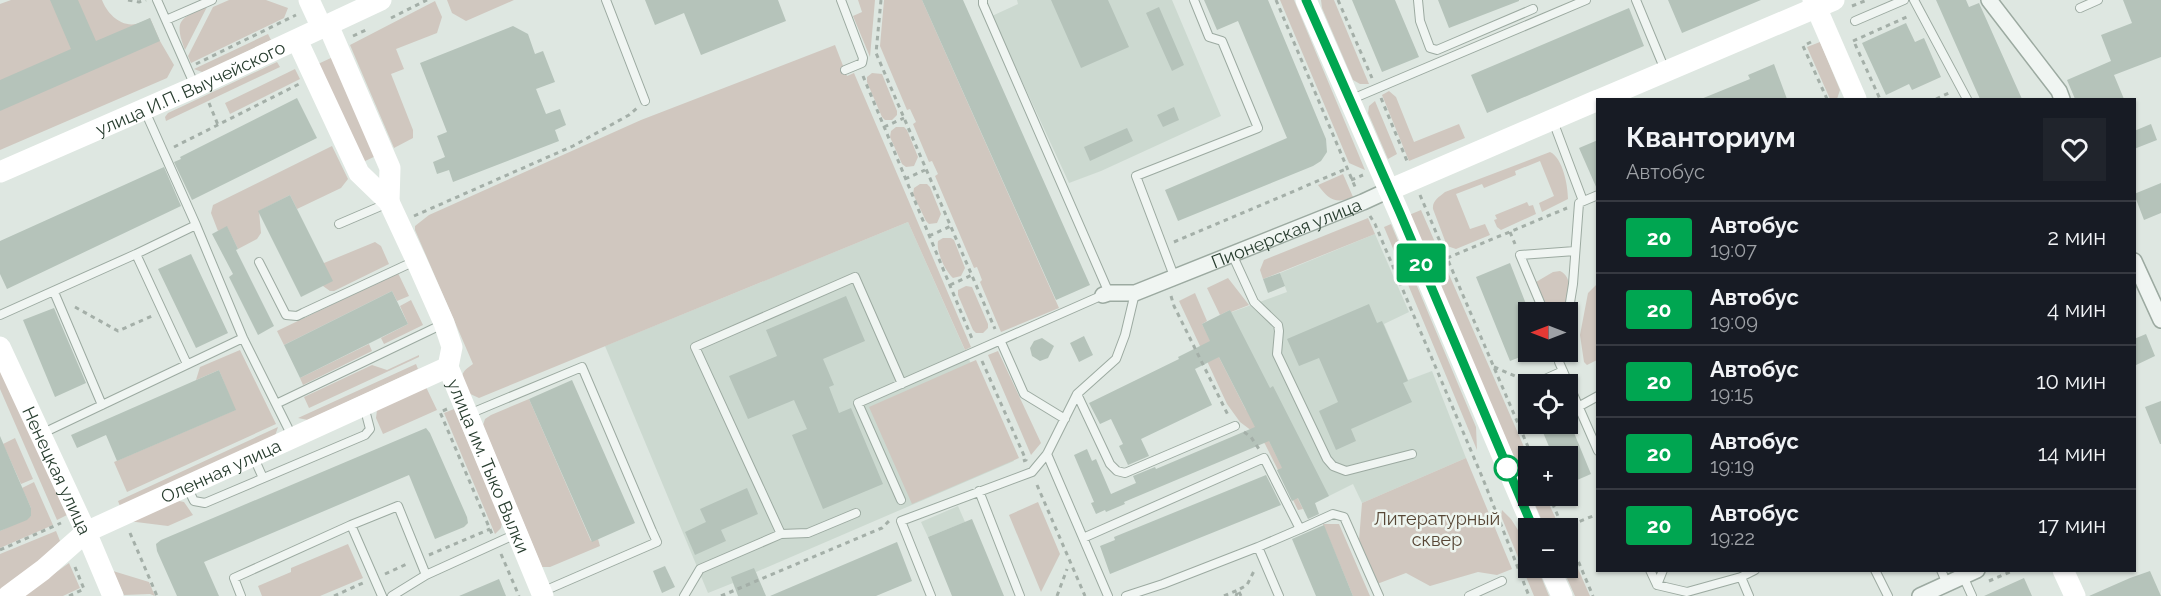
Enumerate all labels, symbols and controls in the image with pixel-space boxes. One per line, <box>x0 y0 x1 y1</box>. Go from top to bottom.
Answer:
street label: улица И.П. Выучейского <box>92 36 289 140</box>
button: heart <box>2043 118 2106 181</box>
text: Кванториум <box>1626 121 1796 154</box>
text: Автобус <box>1626 160 1705 184</box>
street label: Пионерская улица <box>1208 193 1364 272</box>
text: Автобус <box>1710 212 1799 238</box>
text: 2 мин <box>2048 224 2106 250</box>
text: 20 <box>1647 225 1671 250</box>
text: 19:07 <box>1710 238 1757 262</box>
line badge: 20 <box>1394 244 1448 282</box>
text: 20 <box>1409 251 1433 276</box>
text: Автобус <box>1710 284 1799 310</box>
text: 4 мин <box>2047 296 2106 322</box>
text: 20 <box>1647 297 1671 322</box>
north arrow <box>1518 302 1578 362</box>
map controls <box>1518 302 1578 578</box>
text: 19:09 <box>1710 310 1758 334</box>
text: Автобус <box>1710 356 1799 382</box>
text: 10 мин <box>2036 368 2106 394</box>
text: 20 <box>1647 369 1671 394</box>
button: locate <box>1518 374 1578 434</box>
street label: улица им. Тыко Вылки <box>444 376 534 556</box>
text: 19:15 <box>1710 382 1754 406</box>
street label: Ненецкая улица <box>19 403 96 538</box>
text: Автобус <box>1710 428 1799 454</box>
street label: Оленная улица <box>157 434 284 507</box>
text: 14 мин <box>2038 440 2106 466</box>
text: 20 <box>1647 441 1671 466</box>
button: + <box>1518 446 1578 506</box>
text: 19:19 <box>1710 454 1754 478</box>
unlabelled marker <box>1494 455 1520 481</box>
text: Автобус <box>1710 500 1799 526</box>
park label: Литературный сквер <box>1374 508 1500 550</box>
text: 17 мин <box>2038 512 2106 538</box>
text: 20 <box>1647 513 1671 538</box>
button: − <box>1518 518 1578 578</box>
text: 19:22 <box>1710 526 1755 550</box>

